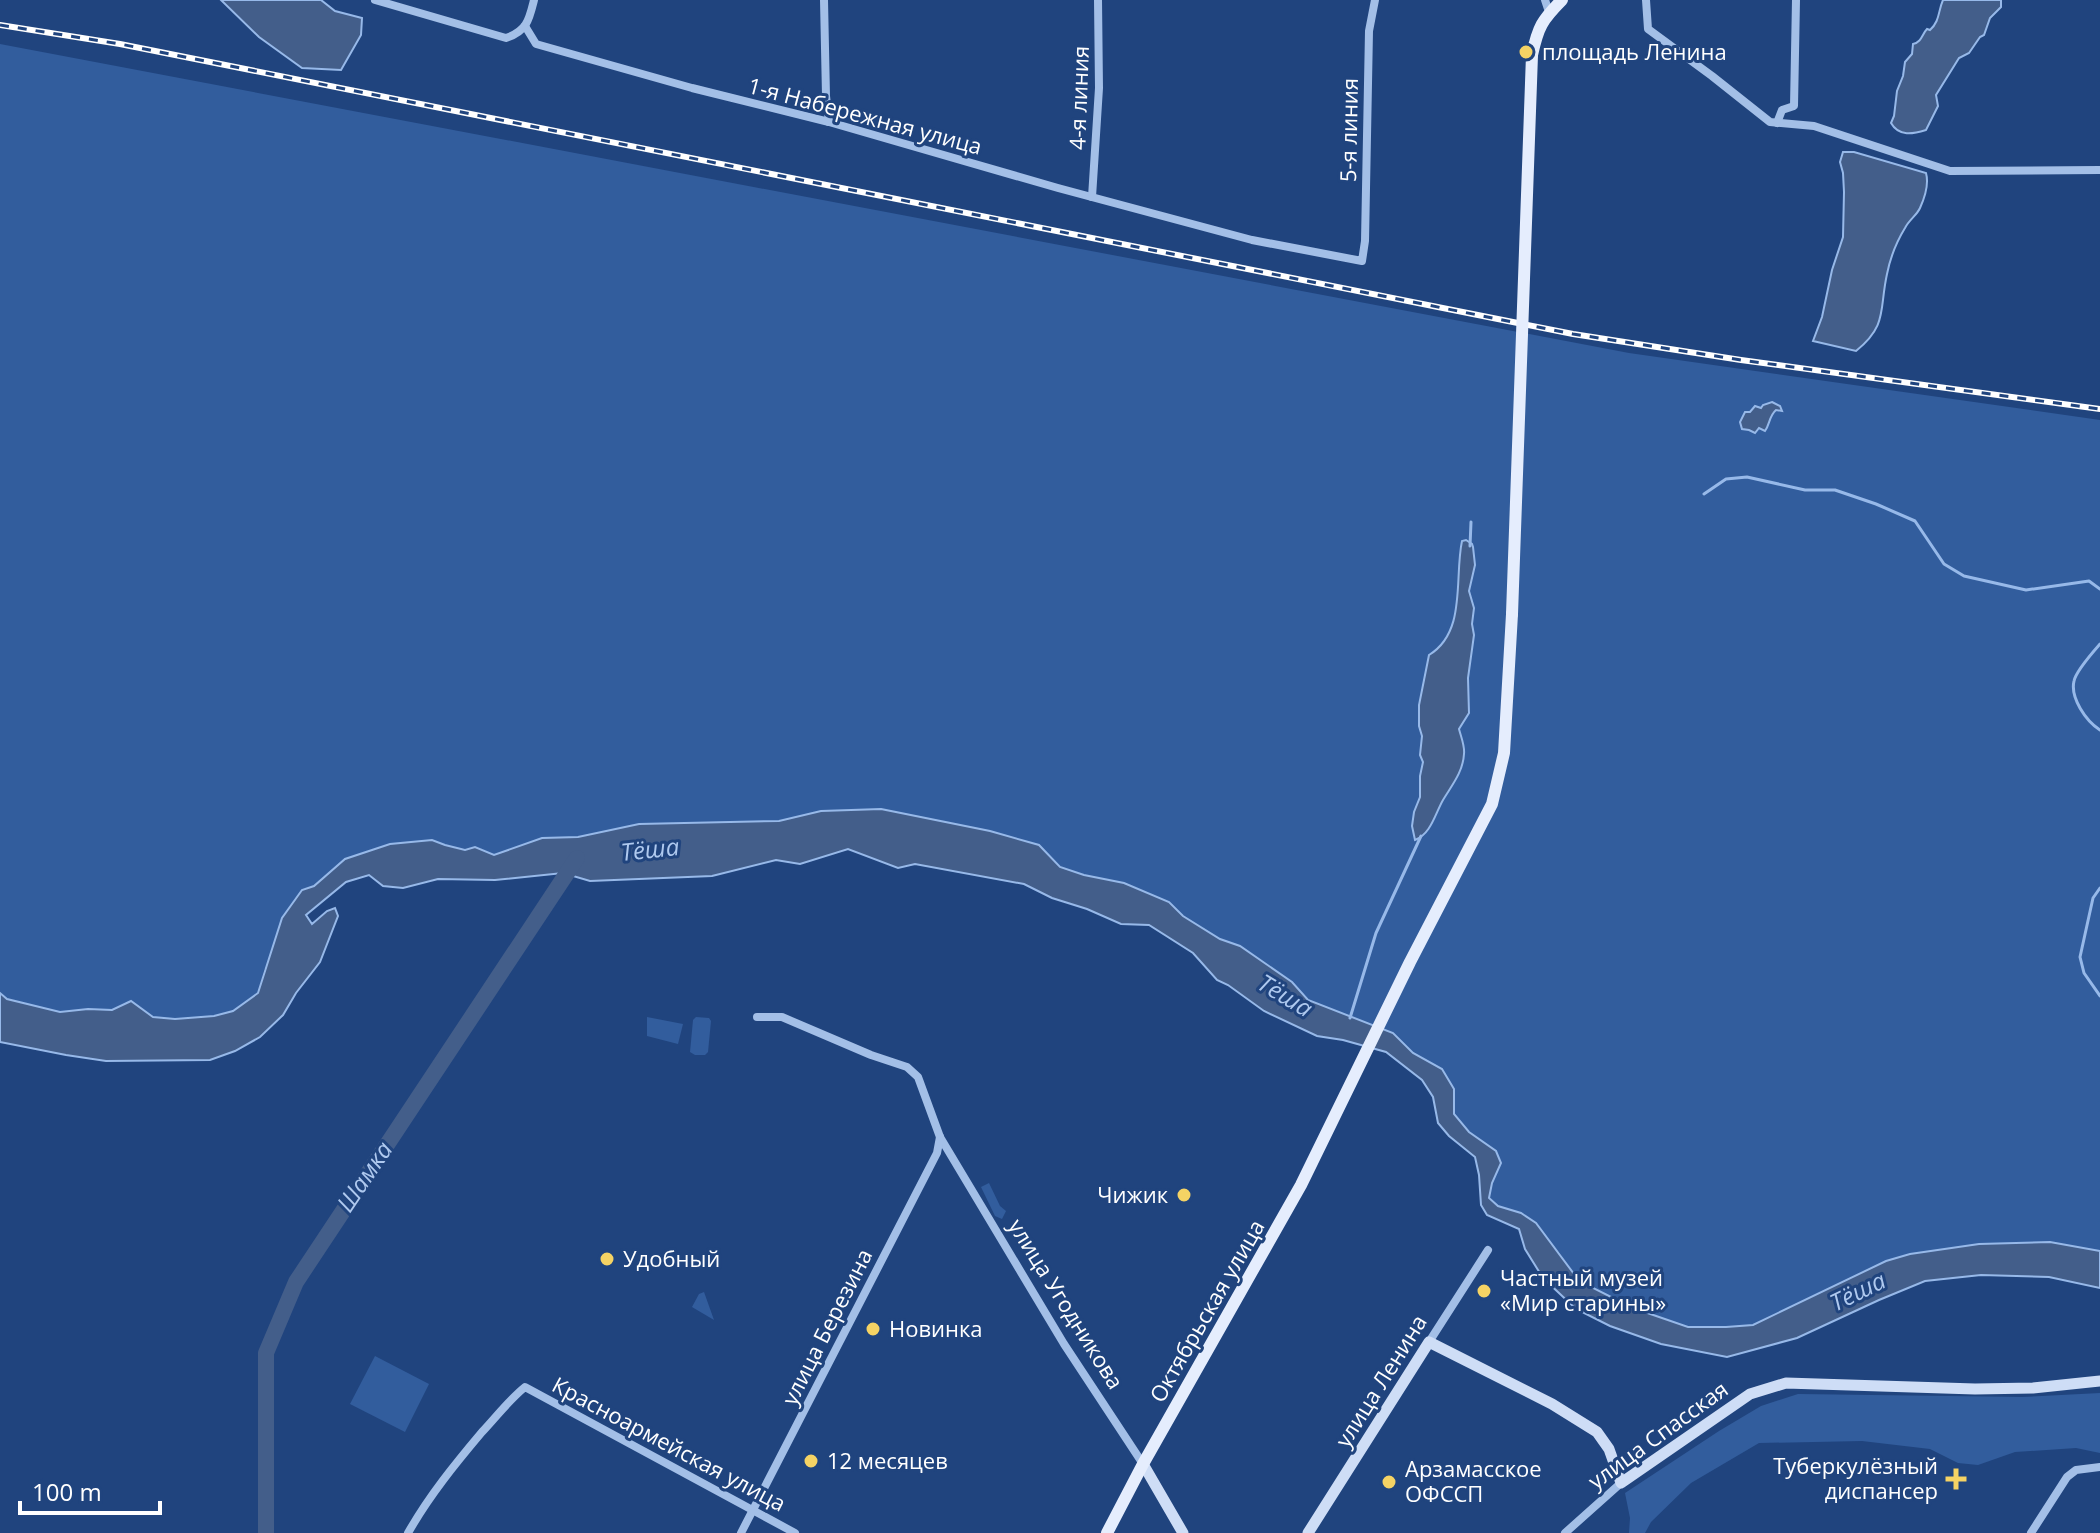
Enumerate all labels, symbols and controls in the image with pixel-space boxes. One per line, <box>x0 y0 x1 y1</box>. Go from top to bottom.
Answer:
place label: площадь Ленина <box>1542 36 1727 66</box>
marker: площадь Ленина <box>1517 43 1535 61</box>
street label: 4-я линия <box>1061 45 1095 151</box>
street label: 1-я Набережная улица <box>745 69 986 161</box>
street label: 5-я линия <box>1332 78 1364 182</box>
water label: Тёша <box>619 829 681 868</box>
water label: Тёша <box>1252 966 1320 1024</box>
water label: Шамка <box>328 1134 400 1218</box>
place label: Чижик <box>1097 1179 1169 1209</box>
marker: Чижик <box>1175 1186 1193 1204</box>
street label: улица Угодникова <box>1002 1213 1131 1394</box>
street label: Октябрьская улица <box>1142 1214 1271 1407</box>
place label: Удобный <box>623 1243 720 1273</box>
street label: улица Березина <box>774 1243 878 1410</box>
marker: Удобный <box>598 1250 616 1268</box>
place label: Частный музей «Мир старины» <box>1500 1262 1666 1317</box>
water label: Тёша <box>1824 1263 1891 1318</box>
marker: Частный музей «Мир старины» <box>1475 1282 1493 1300</box>
street label: улица Ленина <box>1327 1308 1433 1453</box>
place label: Новинка <box>889 1313 983 1343</box>
marker: Новинка <box>864 1320 882 1338</box>
street label: Красноармейская улица <box>547 1369 792 1518</box>
street label: улица Спасская <box>1581 1373 1733 1495</box>
place label: 12 месяцев <box>827 1445 948 1475</box>
place label: Туберкулёзный диспансер <box>1773 1450 1938 1505</box>
marker: 12 месяцев <box>802 1452 820 1470</box>
place label: Арзамасское ОФССП <box>1405 1453 1542 1508</box>
scale bar <box>20 1465 160 1515</box>
marker: Туберкулёзный диспансер <box>1945 1468 1967 1490</box>
marker: Арзамасское ОФССП <box>1380 1473 1398 1491</box>
text: 100 m <box>32 1475 102 1508</box>

